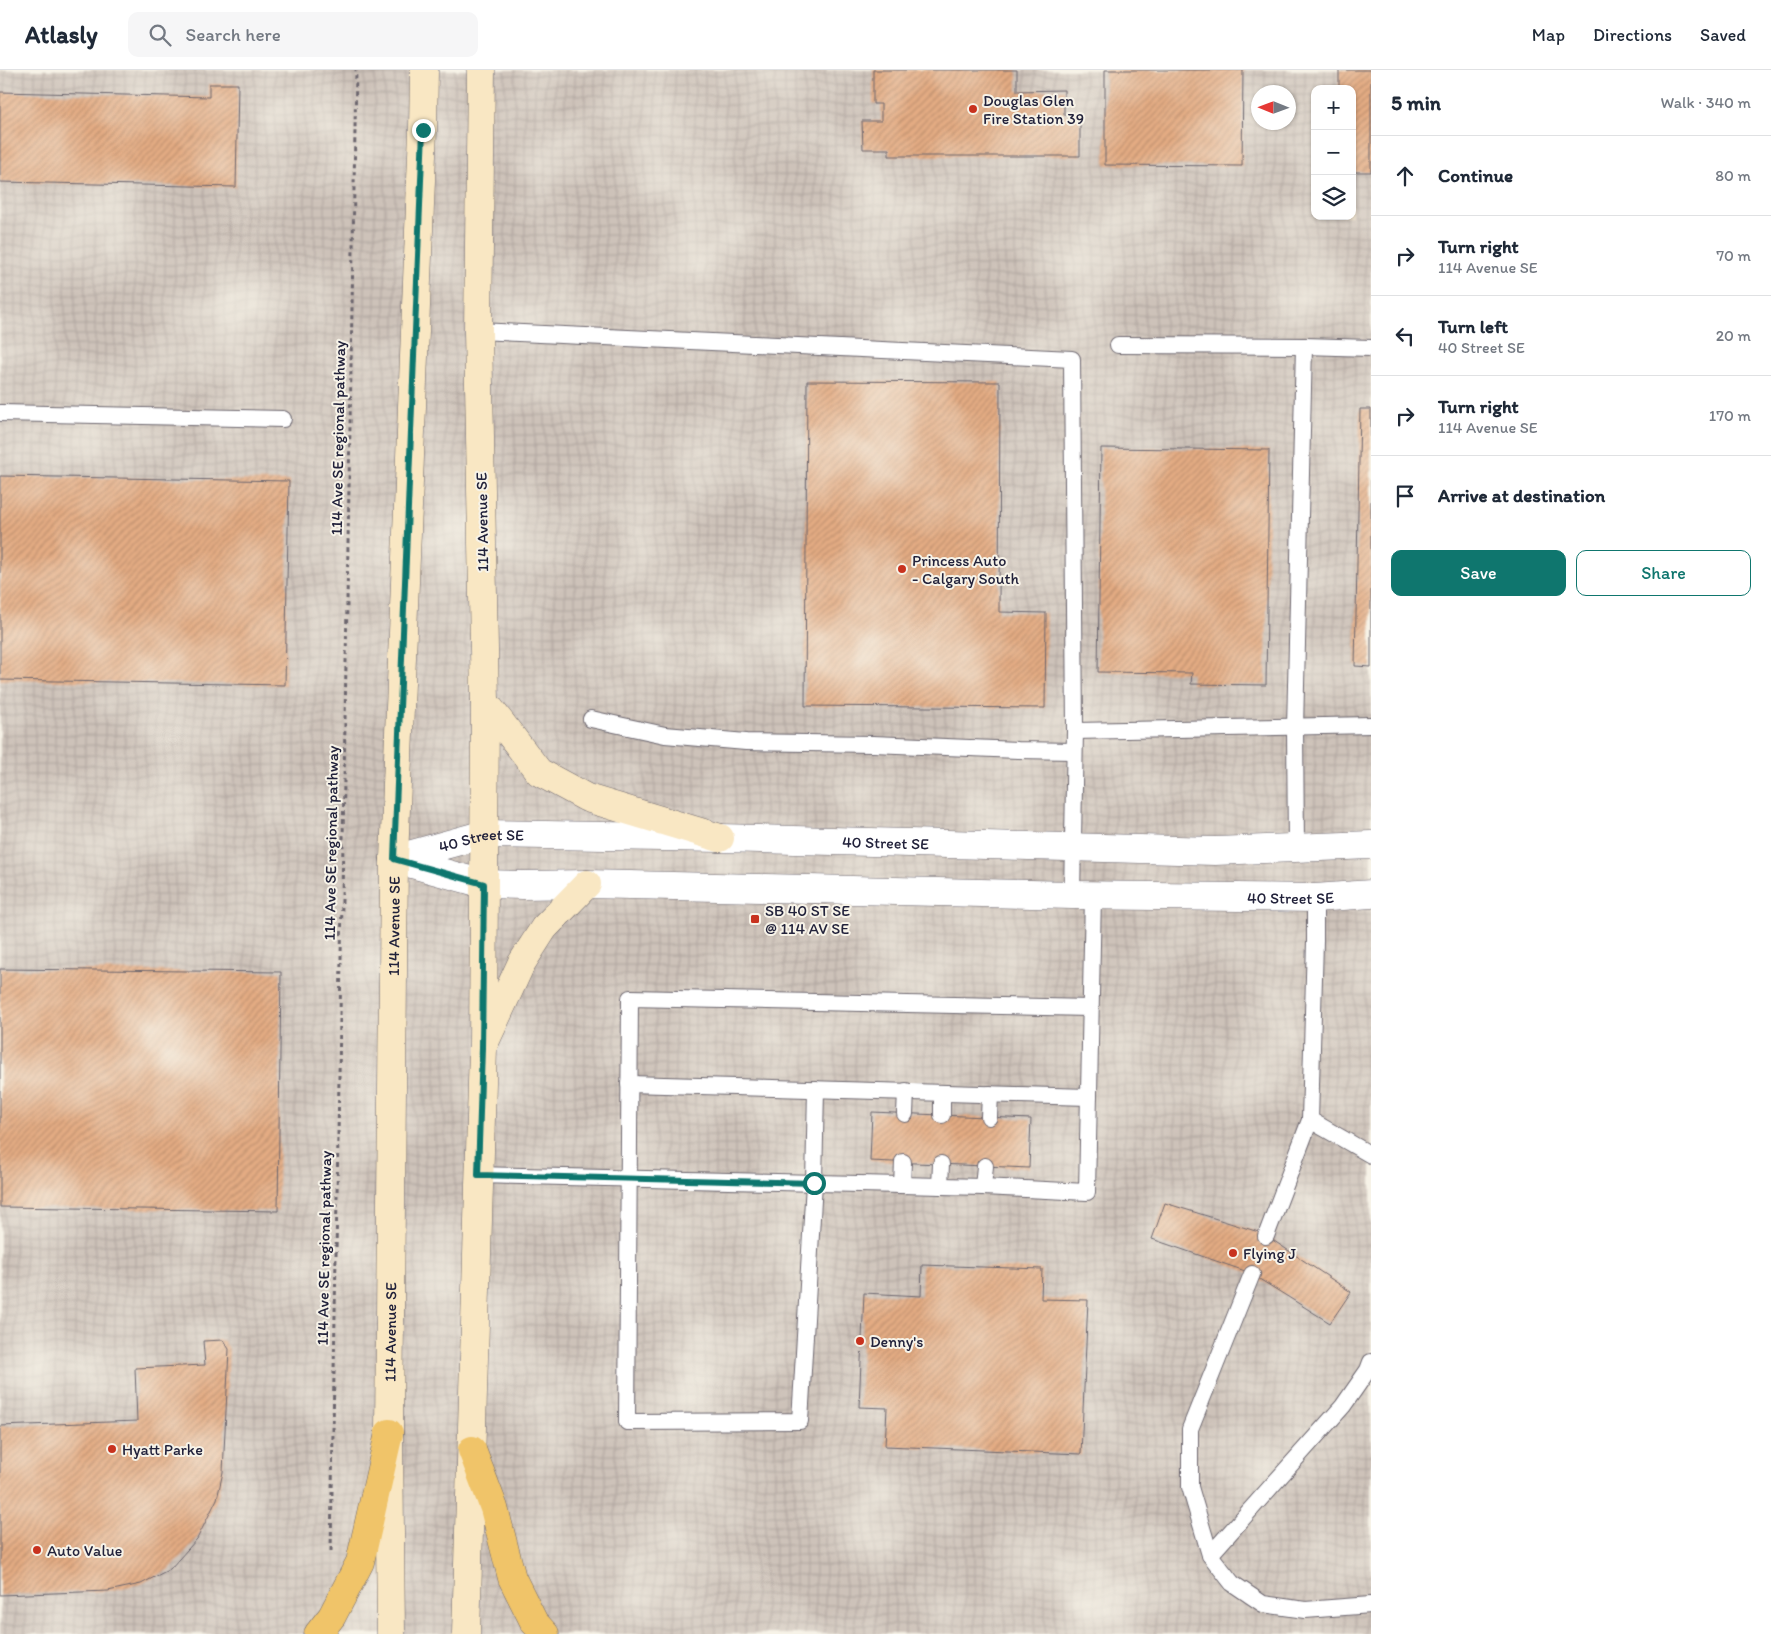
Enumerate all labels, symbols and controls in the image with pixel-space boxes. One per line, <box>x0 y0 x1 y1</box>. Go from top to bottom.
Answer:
search box <box>128 12 478 57</box>
text: Atlasly <box>25 20 98 49</box>
icon: search <box>146 21 174 49</box>
text: Search here <box>186 23 281 46</box>
text: Map <box>1532 24 1565 46</box>
text: Directions <box>1593 24 1672 46</box>
text: Saved <box>1700 24 1746 46</box>
north arrow <box>1251 85 1296 130</box>
map controls <box>1311 85 1356 220</box>
button: + <box>1311 85 1356 130</box>
text: 5 min <box>1391 90 1441 115</box>
place label: Douglas Glen Fire Station 39 <box>983 91 1084 128</box>
text: Walk · 340 m <box>1661 93 1751 112</box>
marker: Douglas Glen Fire Station 39 <box>967 103 979 115</box>
route end <box>412 119 435 142</box>
button: − <box>1311 130 1356 175</box>
icon: ahead <box>1391 162 1419 190</box>
text: Continue <box>1438 164 1513 187</box>
text: 80 m <box>1715 166 1751 185</box>
button: layers <box>1311 175 1356 220</box>
text: Turn right <box>1438 235 1519 258</box>
icon: right <box>1391 242 1419 270</box>
text: 70 m <box>1716 246 1751 265</box>
text: 114 Avenue SE <box>1438 258 1538 277</box>
text: Turn left <box>1438 315 1508 338</box>
icon: left <box>1391 322 1419 350</box>
text: 20 m <box>1716 326 1751 345</box>
text: 40 Street SE <box>1438 338 1525 357</box>
street label: 114 Ave SE regional pathway <box>327 340 349 536</box>
text: Turn right <box>1438 395 1519 418</box>
icon: right <box>1391 402 1419 430</box>
text: 170 m <box>1709 406 1751 425</box>
text: 114 Avenue SE <box>1438 418 1538 437</box>
street label: 114 Avenue SE <box>472 472 492 572</box>
icon: arrive <box>1391 482 1419 510</box>
text: Arrive at destination <box>1438 484 1605 507</box>
button: Save <box>1391 550 1566 596</box>
button: Share <box>1576 550 1751 596</box>
place label: Princess Auto - Calgary South <box>912 551 1020 588</box>
marker: Princess Auto - Calgary South <box>896 563 908 575</box>
street label: 114 Ave SE regional pathway <box>320 745 342 941</box>
street label: 40 Street SE <box>436 824 524 856</box>
street label: 40 Street SE <box>842 832 929 853</box>
street label: 114 Avenue SE <box>383 876 403 976</box>
street label: 40 Street SE <box>1247 887 1335 908</box>
place label: SB 40 ST SE @ 114 AV SE <box>765 901 850 938</box>
marker: SB 40 ST SE @ 114 AV SE <box>749 913 761 925</box>
street label: 114 Ave SE regional pathway <box>313 1150 335 1346</box>
route start <box>803 1172 826 1195</box>
place label: Flying J <box>1243 1244 1296 1263</box>
marker: Flying J <box>1227 1247 1239 1259</box>
street label: 114 Avenue SE <box>380 1282 400 1382</box>
place label: Denny's <box>870 1332 923 1351</box>
marker: Denny's <box>854 1335 866 1347</box>
place label: Hyatt Parke <box>122 1440 203 1459</box>
marker: Hyatt Parke <box>106 1443 118 1455</box>
place label: Auto Value <box>47 1541 122 1560</box>
marker: Auto Value <box>31 1544 43 1556</box>

